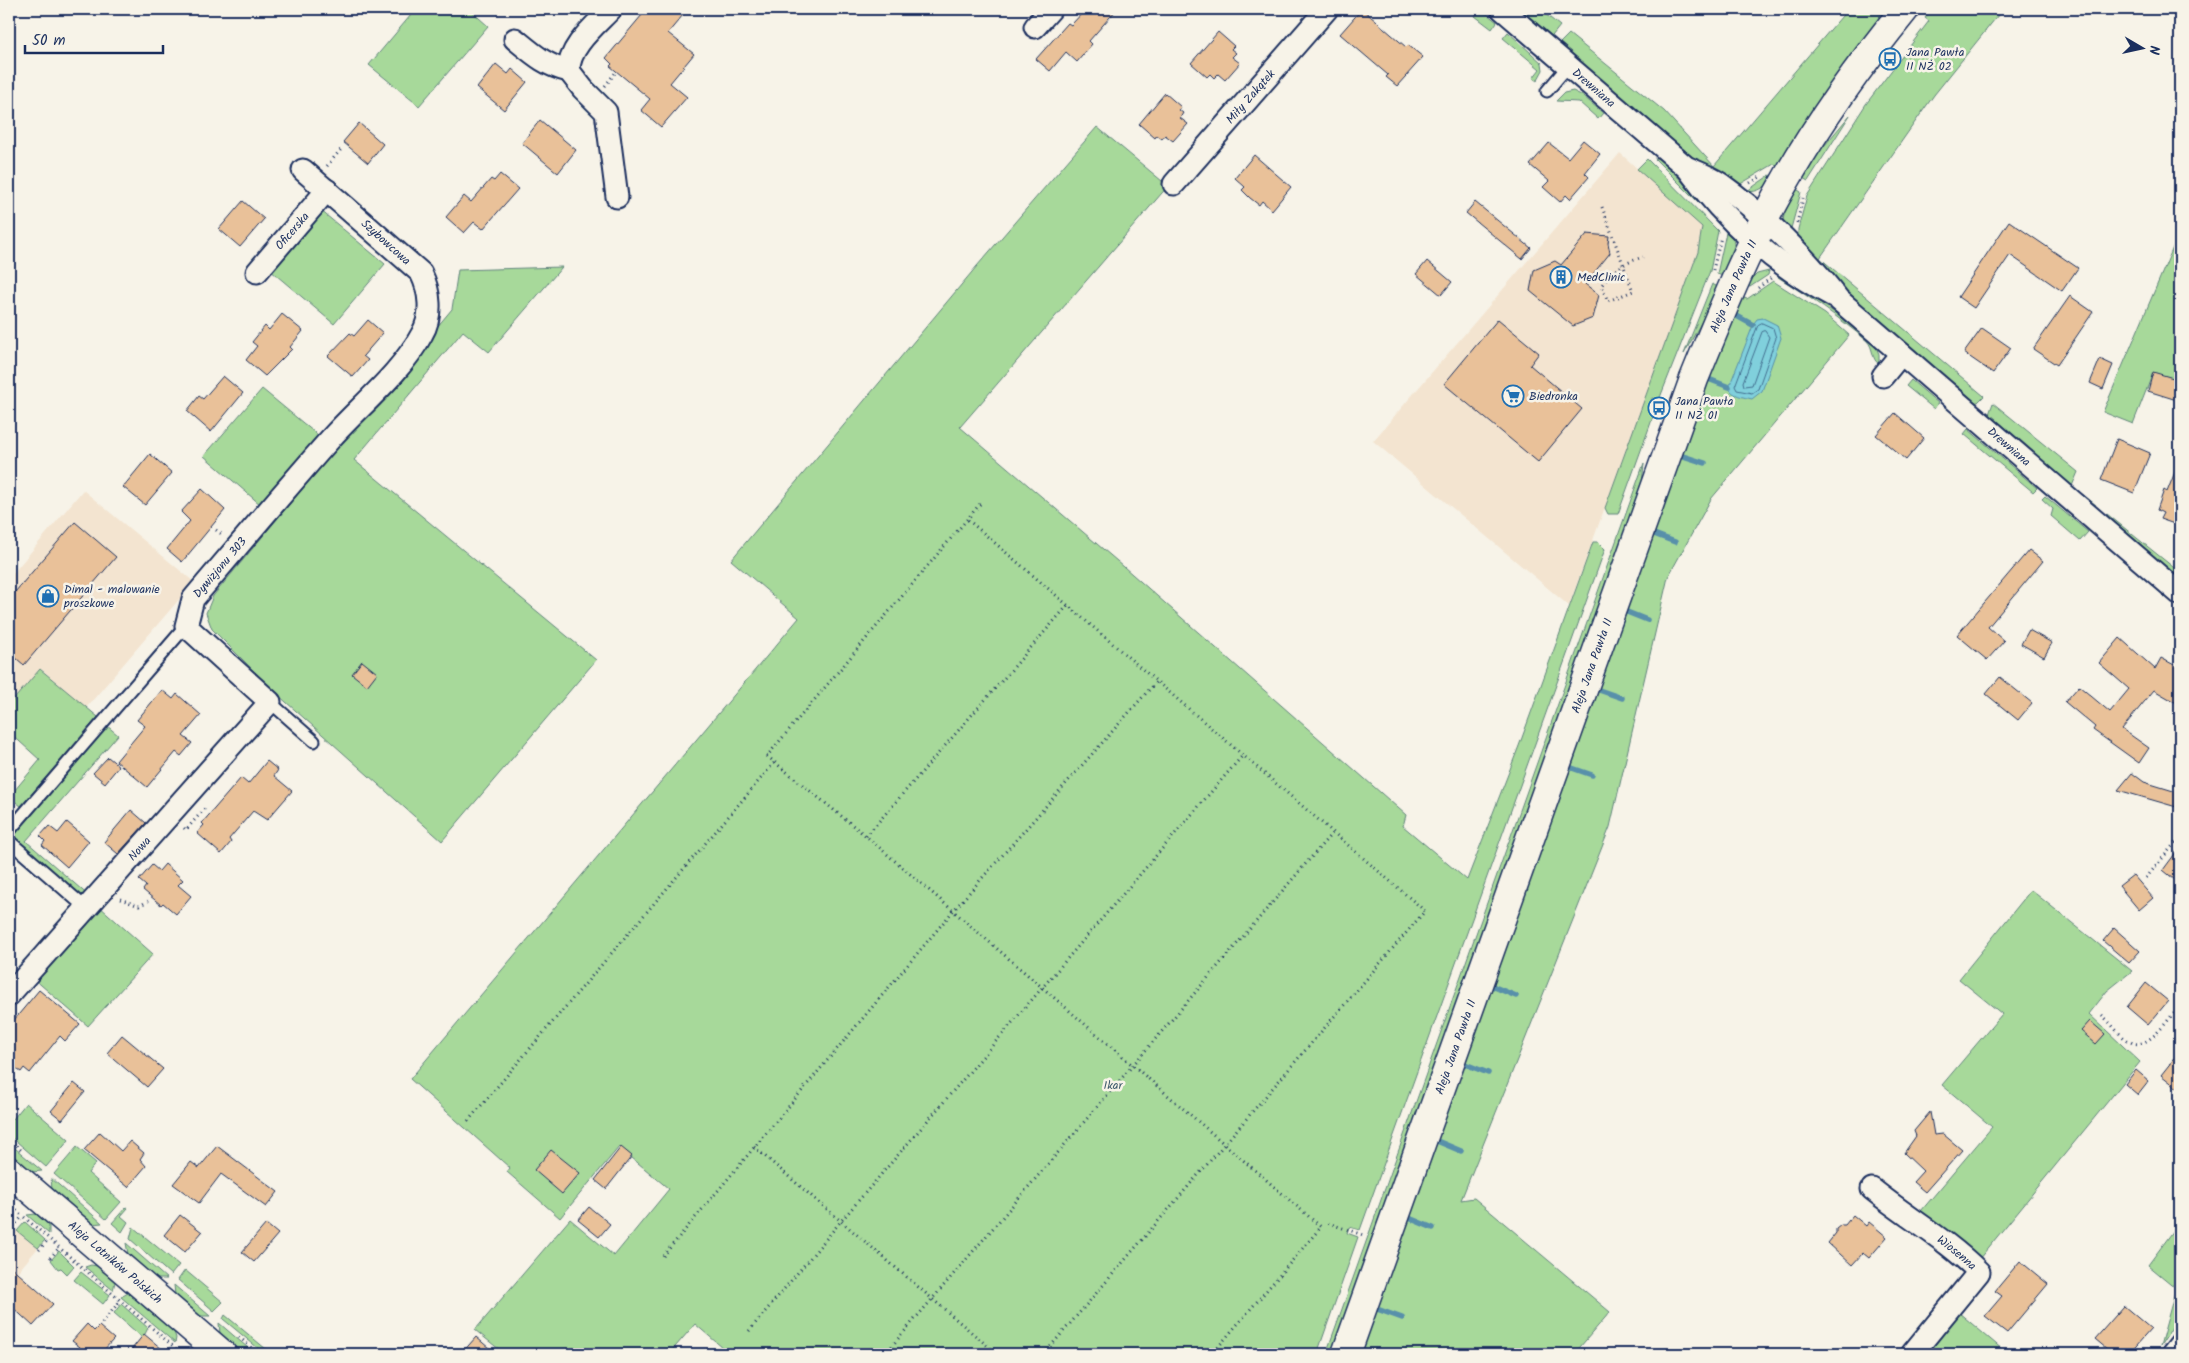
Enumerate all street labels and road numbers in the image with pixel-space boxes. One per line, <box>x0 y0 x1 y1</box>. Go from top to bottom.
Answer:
street label: Drewniana <box>1567 64 1620 113</box>
street label: Miły Zakątek <box>1221 65 1280 129</box>
street label: Oficerska <box>271 208 314 254</box>
street label: Szybowcowa <box>356 215 415 270</box>
street label: Aleja Jana Pawła II <box>1705 237 1763 336</box>
street label: Drewniana <box>1983 423 2035 471</box>
street label: Dywizjonu 303 <box>189 533 252 602</box>
street label: Aleja Jana Pawła II <box>1566 615 1618 716</box>
street label: Nowa <box>124 832 156 865</box>
street label: Aleja Jana Pawła II <box>1430 997 1482 1097</box>
street label: Aleja Lotników Polskich <box>63 1217 166 1309</box>
street label: Wiosenna <box>1933 1231 1981 1275</box>

